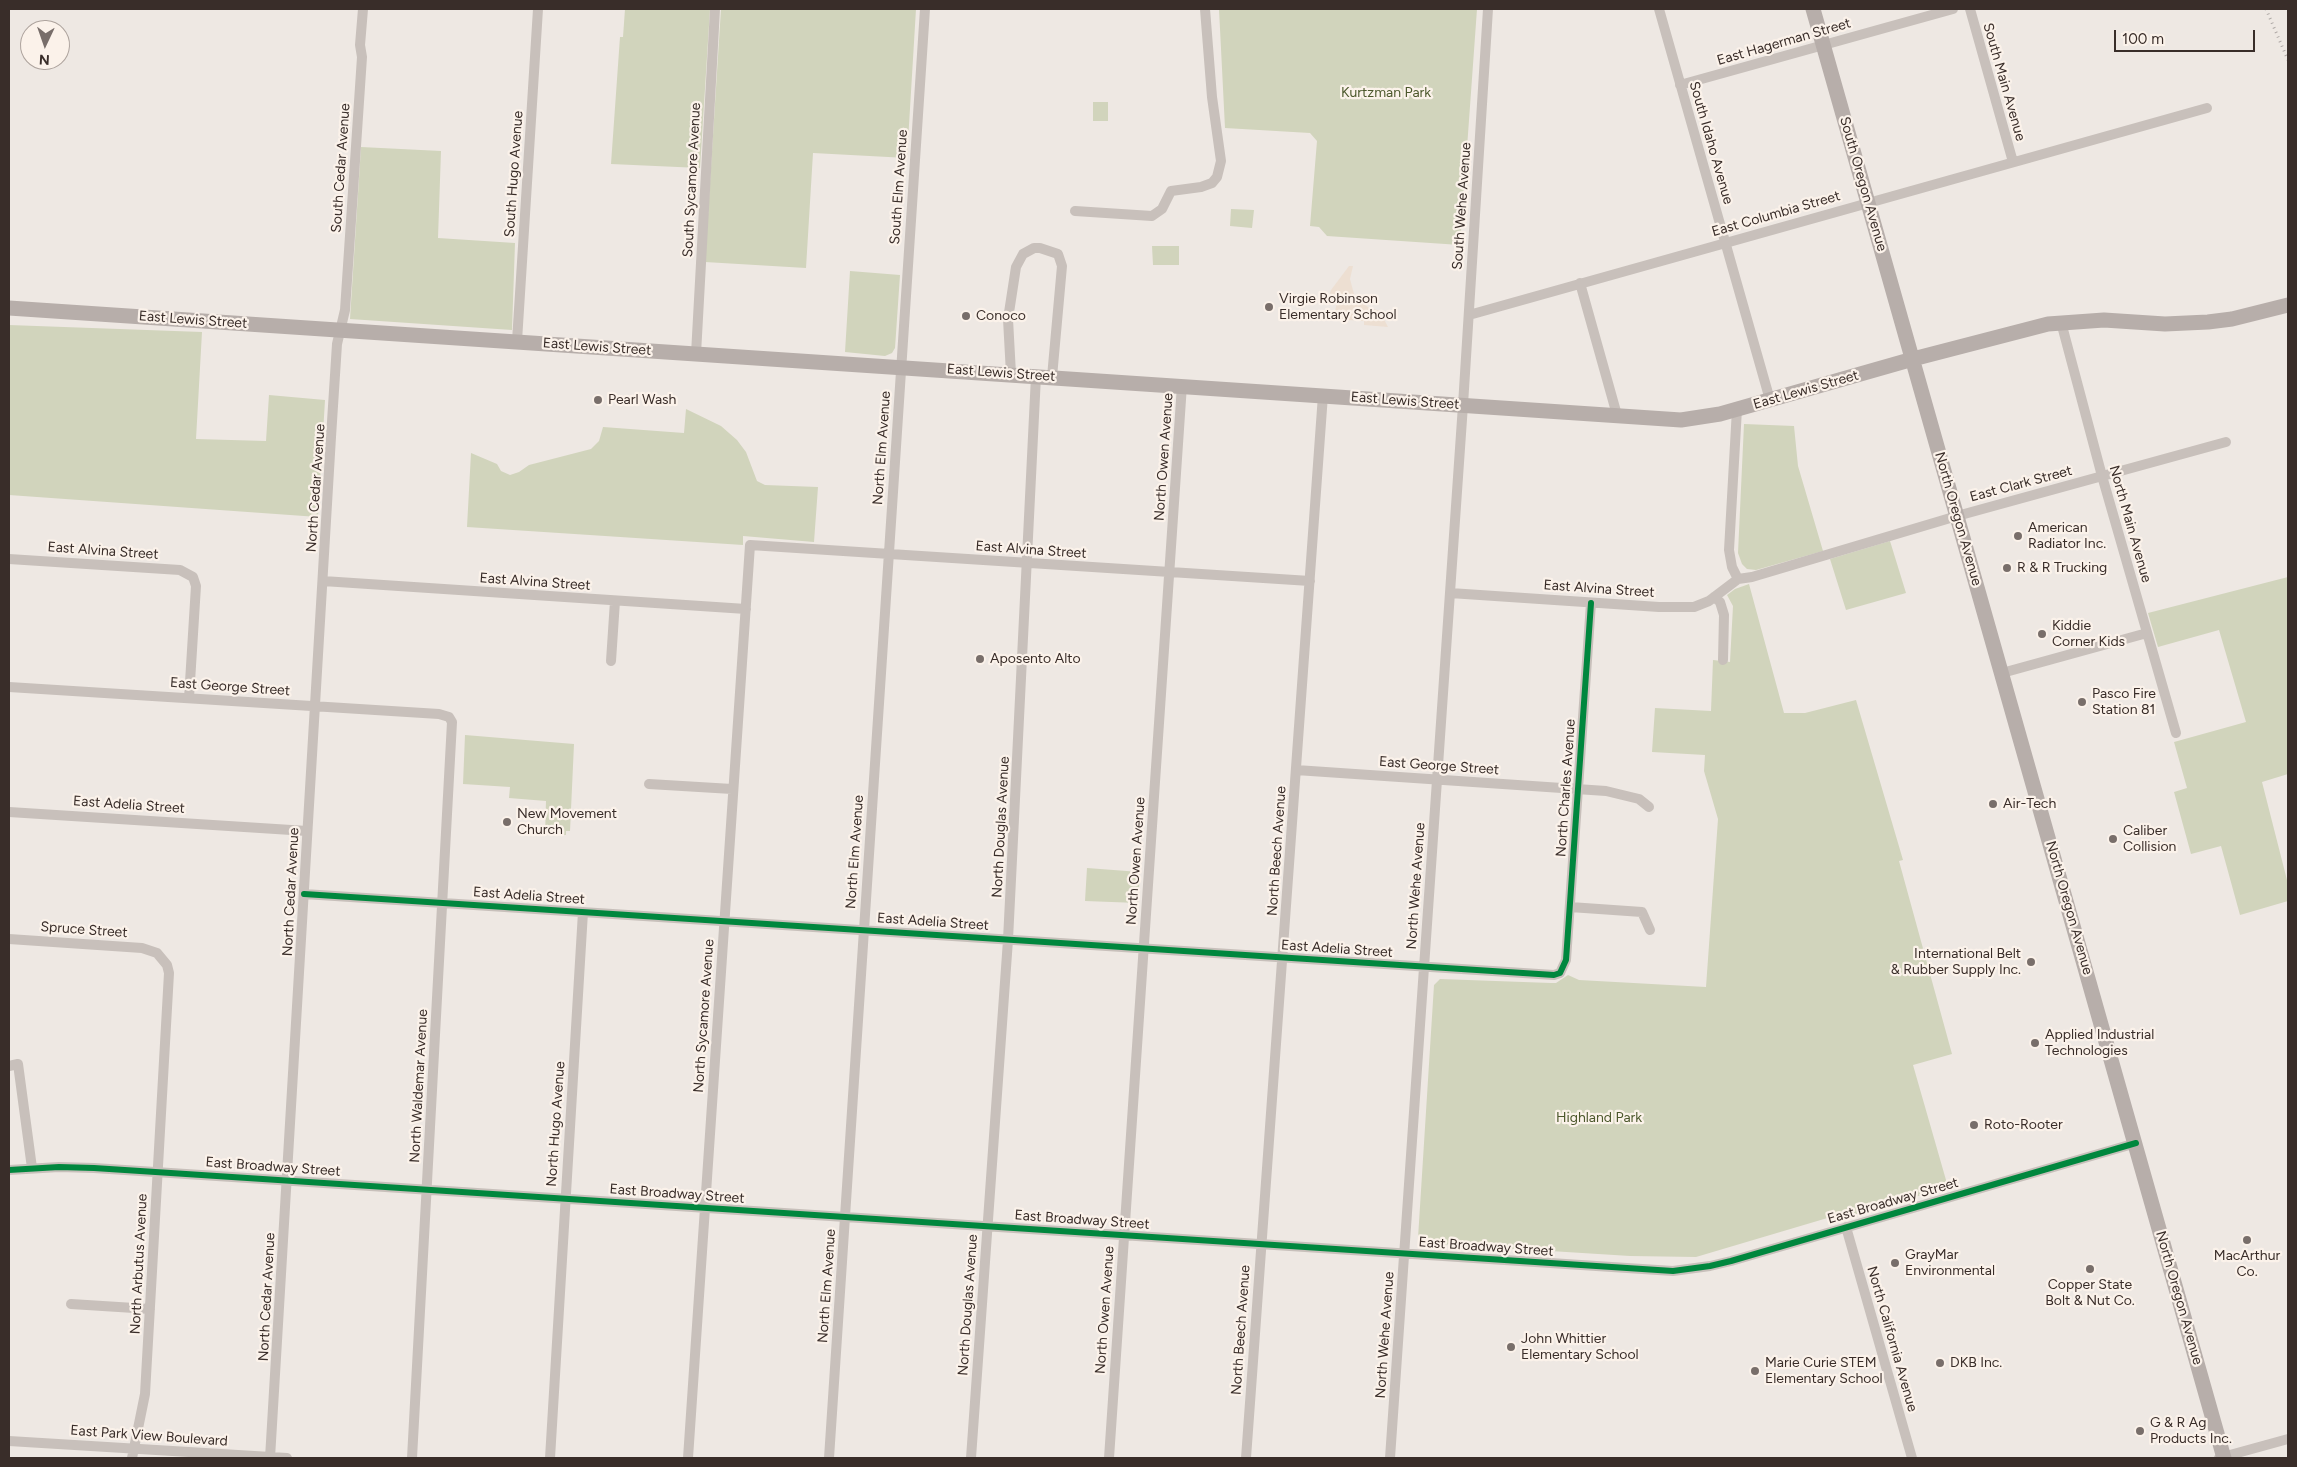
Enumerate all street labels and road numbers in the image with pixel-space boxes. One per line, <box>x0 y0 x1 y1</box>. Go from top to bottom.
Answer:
street label: East Hagerman Street <box>1715 15 1853 69</box>
street label: South Main Avenue <box>1979 21 2029 143</box>
street label: South Idaho Avenue <box>1685 80 1737 206</box>
street label: South Sycamore Avenue <box>680 102 704 258</box>
street label: South Cedar Avenue <box>328 103 354 233</box>
street label: South Hugo Avenue <box>501 110 527 238</box>
street label: South Oregon Avenue <box>1836 115 1890 253</box>
street label: South Elm Avenue <box>887 129 911 245</box>
street label: South Wehe Avenue <box>1449 142 1475 270</box>
street label: East Columbia Street <box>1710 188 1842 240</box>
street label: East Lewis Street <box>138 308 248 332</box>
street label: East Lewis Street <box>542 335 652 359</box>
street label: East Lewis Street <box>946 361 1056 385</box>
street label: East Lewis Street <box>1751 367 1861 413</box>
street label: East Lewis Street <box>1350 389 1460 413</box>
street label: North Elm Avenue <box>870 390 894 506</box>
street label: North Owen Avenue <box>1151 392 1177 522</box>
street label: North Cedar Avenue <box>303 423 329 553</box>
street label: North Oregon Avenue <box>1931 450 1985 588</box>
street label: East Clark Street <box>1968 462 2074 506</box>
street label: North Main Avenue <box>2105 463 2155 585</box>
street label: East Alvina Street <box>975 538 1087 562</box>
street label: East Alvina Street <box>47 539 159 563</box>
street label: East Alvina Street <box>479 570 591 594</box>
street label: East Alvina Street <box>1543 577 1655 601</box>
street label: East George Street <box>169 674 291 700</box>
street label: North Charles Avenue <box>1553 719 1579 857</box>
street label: East George Street <box>1378 753 1500 779</box>
street label: North Douglas Avenue <box>989 756 1013 898</box>
street label: North Beech Avenue <box>1264 785 1290 917</box>
street label: East Adelia Street <box>73 793 185 817</box>
street label: North Elm Avenue <box>843 794 867 910</box>
street label: North Owen Avenue <box>1123 796 1149 926</box>
street label: North Wehe Avenue <box>1403 822 1429 950</box>
street label: North Cedar Avenue <box>279 827 303 957</box>
street label: North Oregon Avenue <box>2042 839 2096 977</box>
street label: East Adelia Street <box>473 884 585 908</box>
street label: East Adelia Street <box>877 910 989 934</box>
street label: Spruce Street <box>40 919 128 941</box>
street label: East Adelia Street <box>1281 937 1393 961</box>
street label: North Sycamore Avenue <box>690 939 718 1093</box>
street label: North Waldemar Avenue <box>407 1009 431 1163</box>
street label: North Hugo Avenue <box>543 1061 569 1187</box>
street label: East Broadway Street <box>205 1154 341 1180</box>
street label: East Broadway Street <box>1826 1174 1960 1228</box>
street label: East Broadway Street <box>609 1181 745 1207</box>
street label: North Arbutus Avenue <box>127 1193 151 1335</box>
street label: East Broadway Street <box>1014 1207 1150 1233</box>
street label: North Elm Avenue <box>815 1228 839 1344</box>
street label: North Oregon Avenue <box>2152 1229 2206 1367</box>
street label: North Cedar Avenue <box>255 1232 279 1362</box>
street label: North Douglas Avenue <box>955 1234 981 1376</box>
street label: East Broadway Street <box>1418 1234 1554 1260</box>
street label: North Owen Avenue <box>1092 1245 1118 1375</box>
street label: North Beech Avenue <box>1228 1264 1254 1396</box>
street label: North California Avenue <box>1863 1264 1921 1414</box>
street label: North Wehe Avenue <box>1372 1271 1398 1399</box>
street label: East Park View Boulevard <box>70 1422 228 1450</box>

